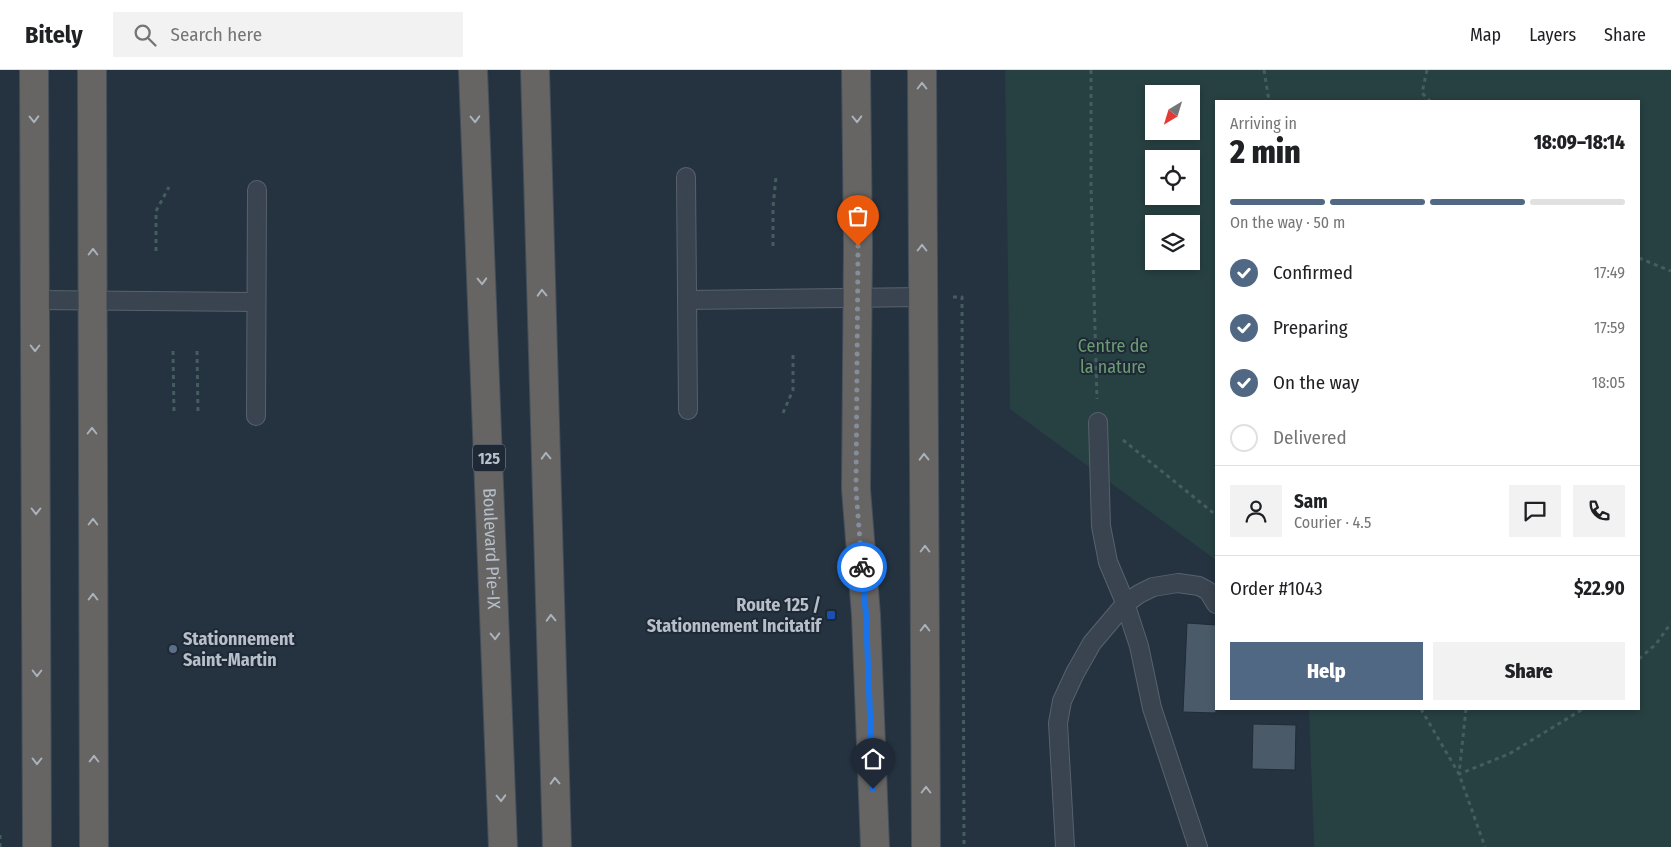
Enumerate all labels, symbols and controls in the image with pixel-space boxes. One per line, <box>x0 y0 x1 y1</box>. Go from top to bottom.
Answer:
search box <box>113 12 463 57</box>
text: Bitely <box>25 21 83 49</box>
icon: search <box>131 21 159 49</box>
text: Search here <box>171 23 262 46</box>
text: Map <box>1470 24 1501 46</box>
text: Layers <box>1529 24 1576 46</box>
text: Share <box>1604 24 1646 46</box>
one-way arrow <box>917 82 927 90</box>
north arrow <box>1145 85 1200 140</box>
map controls <box>1145 85 1200 270</box>
text: Arriving in <box>1230 114 1297 133</box>
one-way arrow <box>29 115 40 123</box>
one-way arrow <box>470 115 480 123</box>
one-way arrow <box>852 115 862 123</box>
text: 18:09–18:14 <box>1534 131 1625 154</box>
text: 2 min <box>1230 133 1301 171</box>
button: locate <box>1145 150 1200 205</box>
pin <box>837 195 879 246</box>
icon: bag <box>844 202 872 230</box>
text: On the way · 50 m <box>1230 213 1345 232</box>
button: layers <box>1145 215 1200 270</box>
one-way arrow <box>917 244 927 252</box>
one-way arrow <box>88 247 98 255</box>
icon: check <box>1230 259 1258 287</box>
text: Confirmed <box>1273 261 1353 284</box>
text: 17:49 <box>1594 263 1625 282</box>
one-way arrow <box>477 278 487 285</box>
one-way arrow <box>537 289 547 297</box>
icon: check <box>1230 314 1258 342</box>
text: Preparing <box>1273 316 1348 339</box>
text: 17:59 <box>1594 318 1625 337</box>
park label: Centre de la nature <box>1078 335 1148 378</box>
one-way arrow <box>30 345 40 353</box>
icon: check <box>1230 369 1258 397</box>
text: On the way <box>1273 371 1359 394</box>
text: 18:05 <box>1592 373 1625 392</box>
one-way arrow <box>87 426 97 434</box>
text: Delivered <box>1273 426 1347 449</box>
road number: 125 <box>473 444 505 472</box>
one-way arrow <box>541 452 552 460</box>
one-way arrow <box>919 453 929 460</box>
button: person <box>1230 485 1282 537</box>
button: chat <box>1509 485 1561 537</box>
button: phone <box>1573 485 1625 537</box>
street label: Boulevard Pie-IX <box>478 487 505 610</box>
text: Sam <box>1294 490 1328 513</box>
one-way arrow <box>31 508 41 515</box>
text: Courier · 4.5 <box>1294 513 1371 532</box>
one-way arrow <box>88 518 98 526</box>
courier <box>837 542 887 592</box>
one-way arrow <box>920 545 930 552</box>
icon: bike <box>848 553 876 581</box>
text: Order #1043 <box>1230 577 1322 600</box>
text: $22.90 <box>1574 577 1625 600</box>
one-way arrow <box>88 592 98 600</box>
place label: Route 125 / Stationnement Incitatif <box>647 594 823 637</box>
marker: Route 125 / Stationnement Incitatif <box>825 609 837 621</box>
one-way arrow <box>546 614 556 622</box>
one-way arrow <box>920 623 930 631</box>
place label: Stationnement Saint-Martin <box>183 628 295 671</box>
one-way arrow <box>490 632 500 640</box>
button: Help <box>1230 642 1423 700</box>
button: Share <box>1433 642 1625 700</box>
marker: Stationnement Saint-Martin <box>167 643 179 655</box>
one-way arrow <box>32 670 42 678</box>
pin <box>852 738 894 789</box>
icon: home <box>859 745 887 773</box>
one-way arrow <box>89 755 99 762</box>
one-way arrow <box>32 757 42 765</box>
one-way arrow <box>550 777 560 784</box>
one-way arrow <box>921 786 931 794</box>
one-way arrow <box>495 794 506 802</box>

